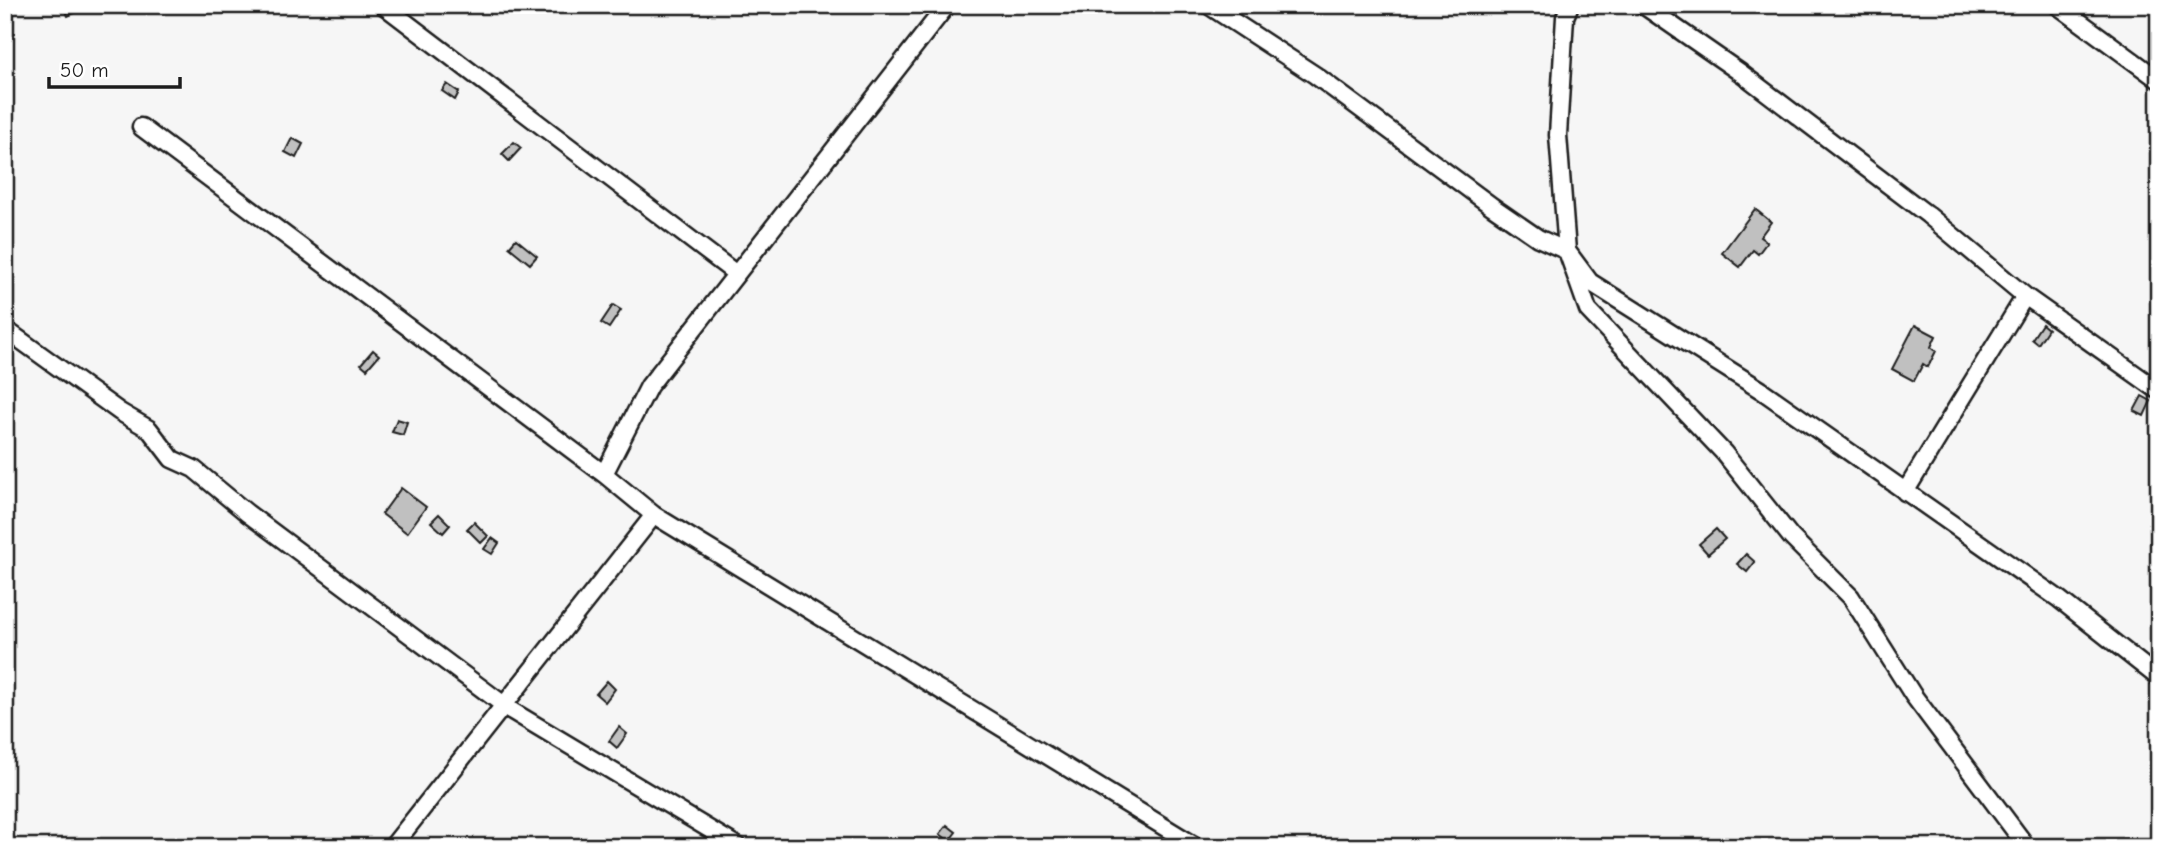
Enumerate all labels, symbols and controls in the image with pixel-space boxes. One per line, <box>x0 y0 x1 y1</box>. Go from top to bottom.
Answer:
scale bar <box>49 46 180 90</box>
text: 50 m <box>60 58 109 82</box>

